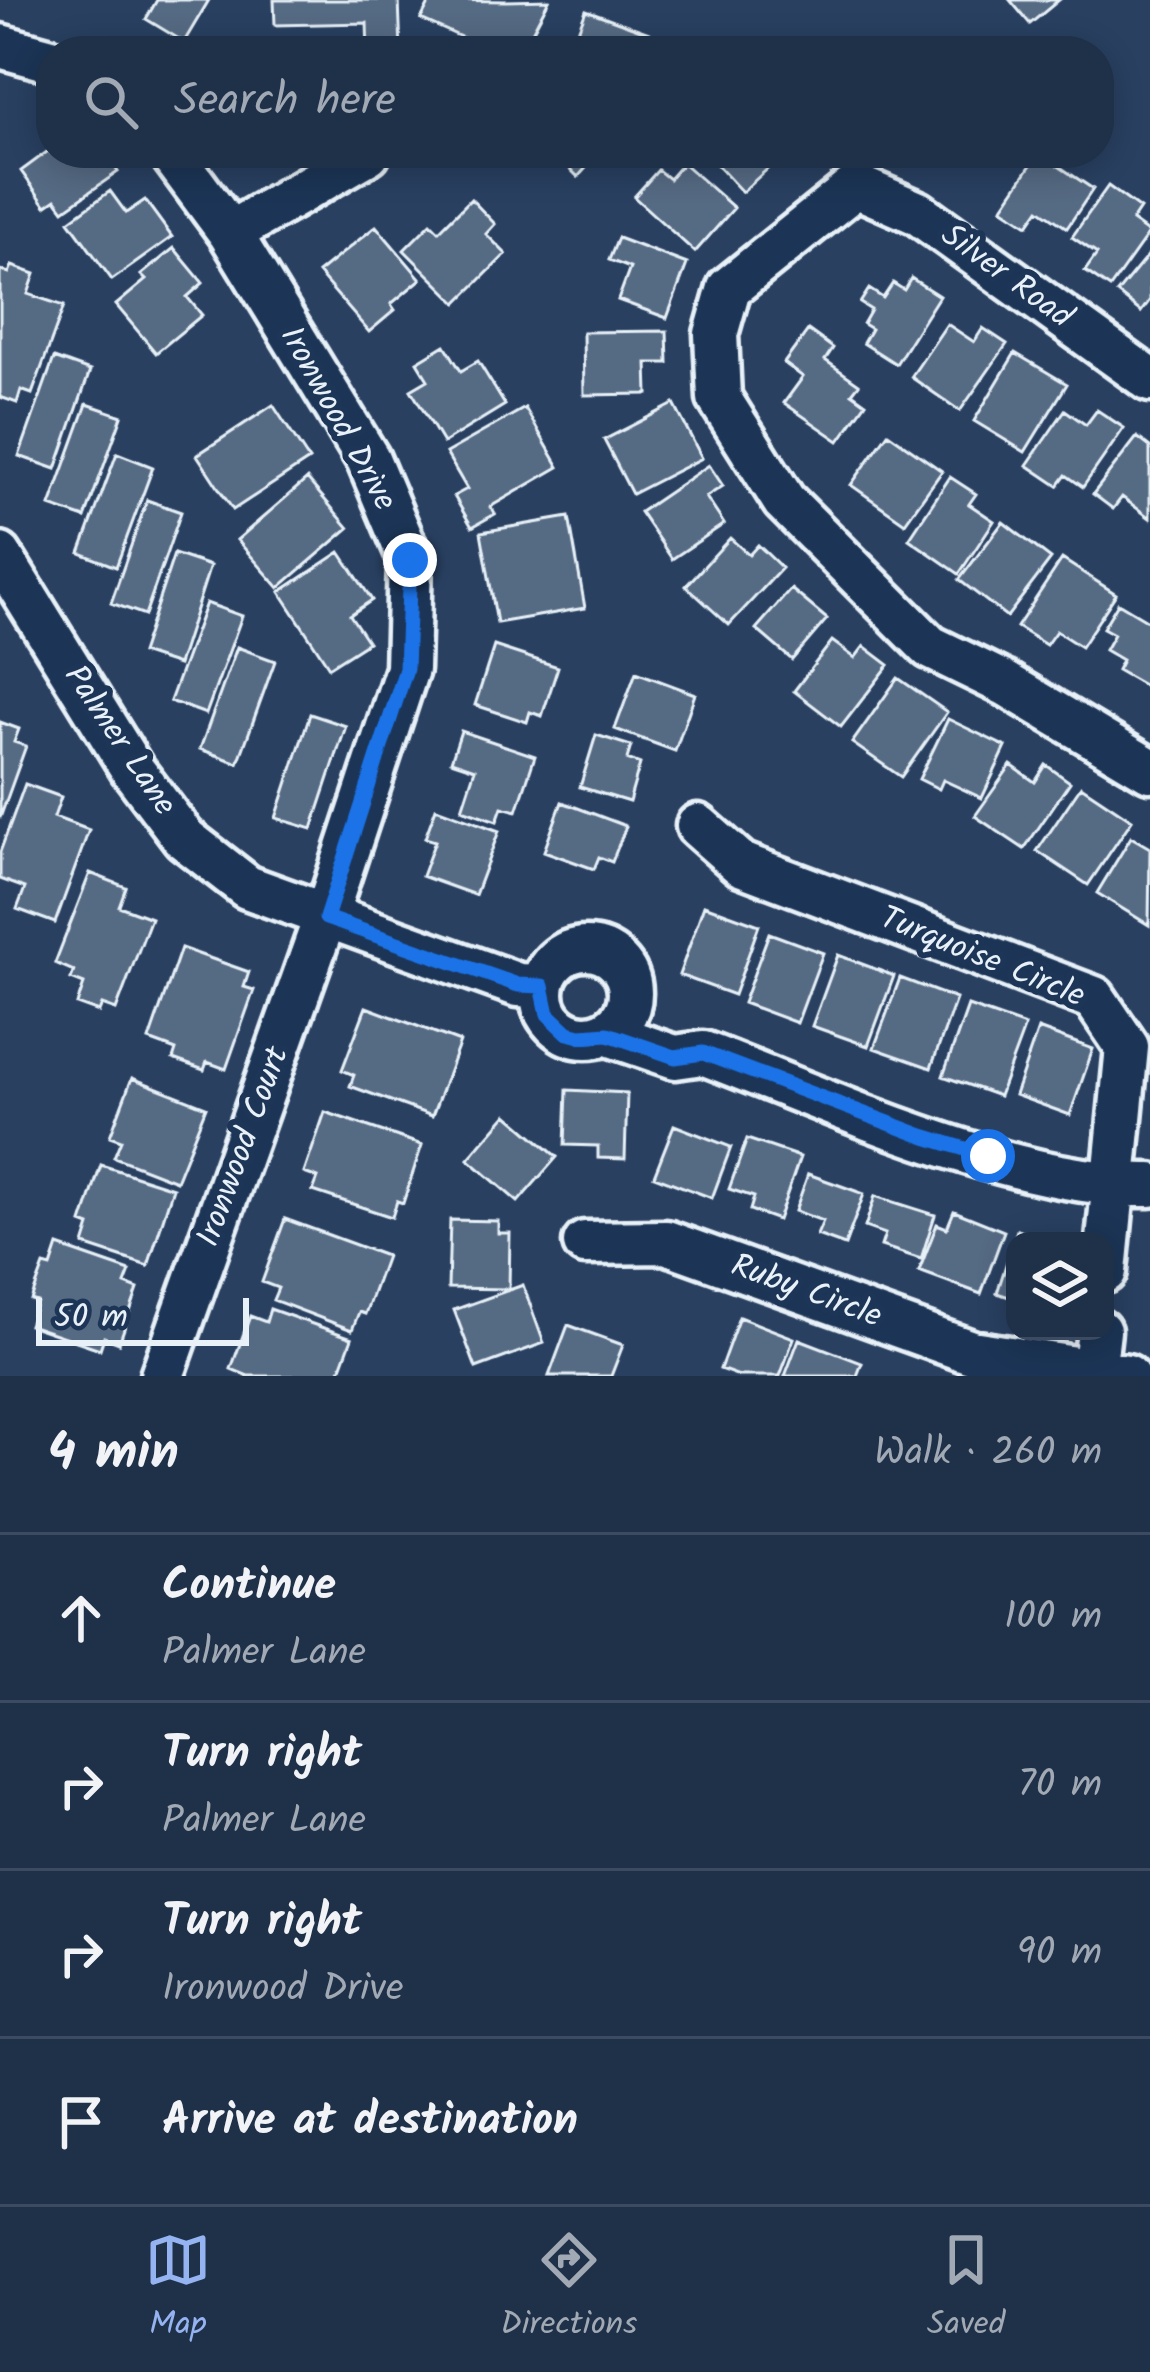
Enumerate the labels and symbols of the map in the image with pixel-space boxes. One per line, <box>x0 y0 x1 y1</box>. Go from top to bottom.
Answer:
street label: Silver Road <box>929 211 1085 344</box>
street label: Ironwood Drive <box>264 317 410 521</box>
route end <box>383 533 437 587</box>
street label: Palmer Lane <box>49 655 189 828</box>
street label: Turquoise Circle <box>871 893 1093 1023</box>
street label: Ironwood Court <box>183 1038 305 1255</box>
route start <box>961 1129 1015 1183</box>
street label: Ruby Circle <box>723 1240 889 1344</box>
scale bar <box>36 1292 249 1345</box>

